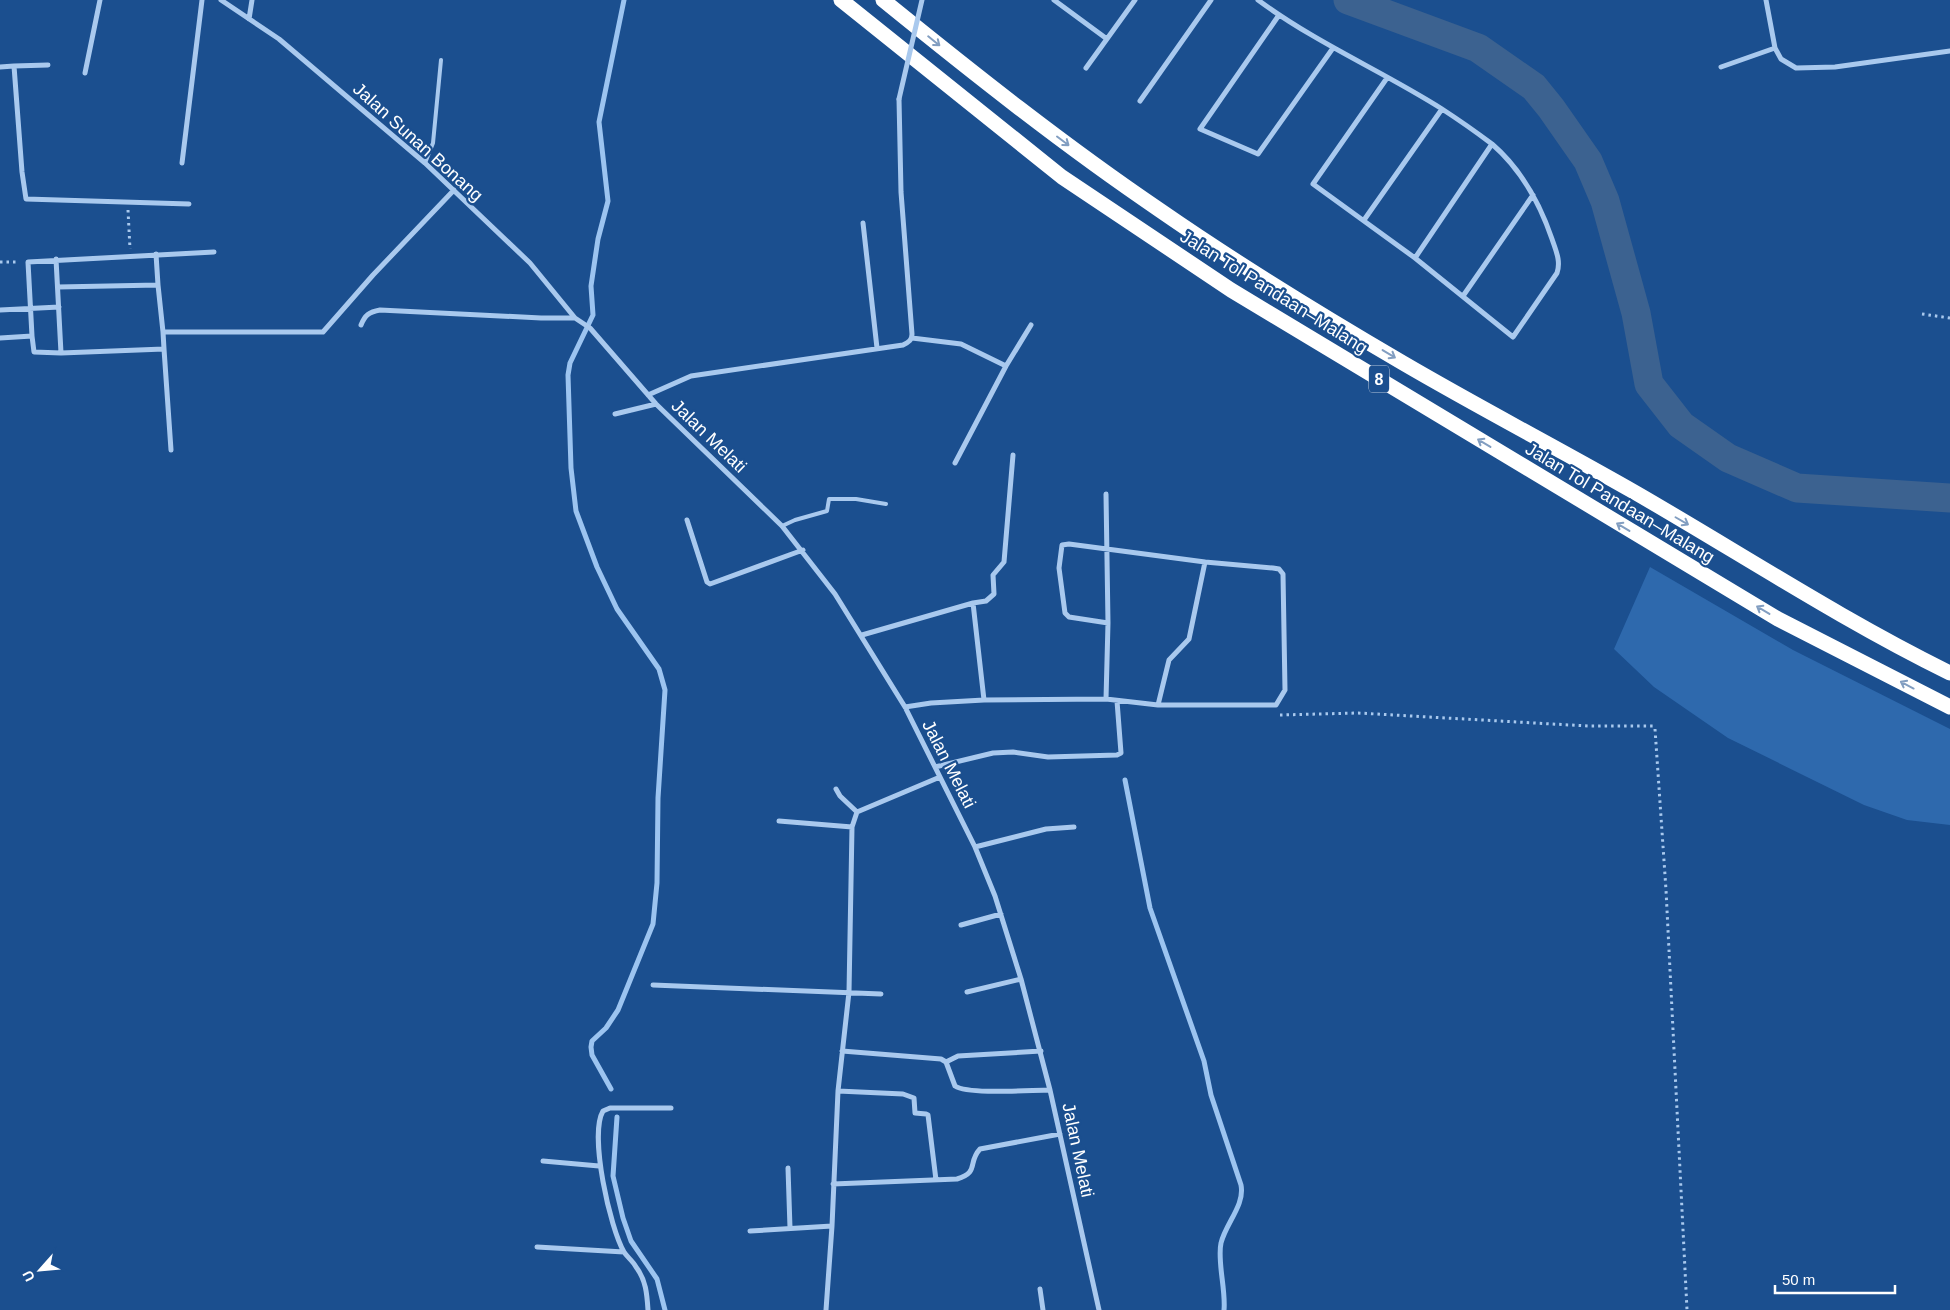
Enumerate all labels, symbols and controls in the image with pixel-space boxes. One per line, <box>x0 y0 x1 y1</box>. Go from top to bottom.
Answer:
one-way arrow <box>927 36 940 47</box>
street label: Jalan Sunan Bonang <box>349 79 487 205</box>
one-way arrow <box>1056 135 1069 146</box>
street label: Jalan Tol Pandaan–Malang <box>1177 226 1371 358</box>
one-way arrow <box>1381 350 1395 360</box>
road number: 8 <box>1369 366 1389 392</box>
street label: Jalan Melati <box>668 395 750 477</box>
one-way arrow <box>1477 437 1491 447</box>
street label: Jalan Tol Pandaan–Malang <box>1522 439 1718 567</box>
one-way arrow <box>1675 516 1689 526</box>
one-way arrow <box>1617 521 1631 531</box>
one-way arrow <box>1756 604 1770 614</box>
one-way arrow <box>1900 680 1915 689</box>
street label: Jalan Melati <box>918 717 980 811</box>
street label: Jalan Melati <box>1058 1101 1098 1199</box>
north arrow <box>15 1245 65 1295</box>
scale bar <box>1775 1262 1895 1294</box>
text: U <box>19 1268 38 1284</box>
text: 50 m <box>1782 1271 1815 1288</box>

